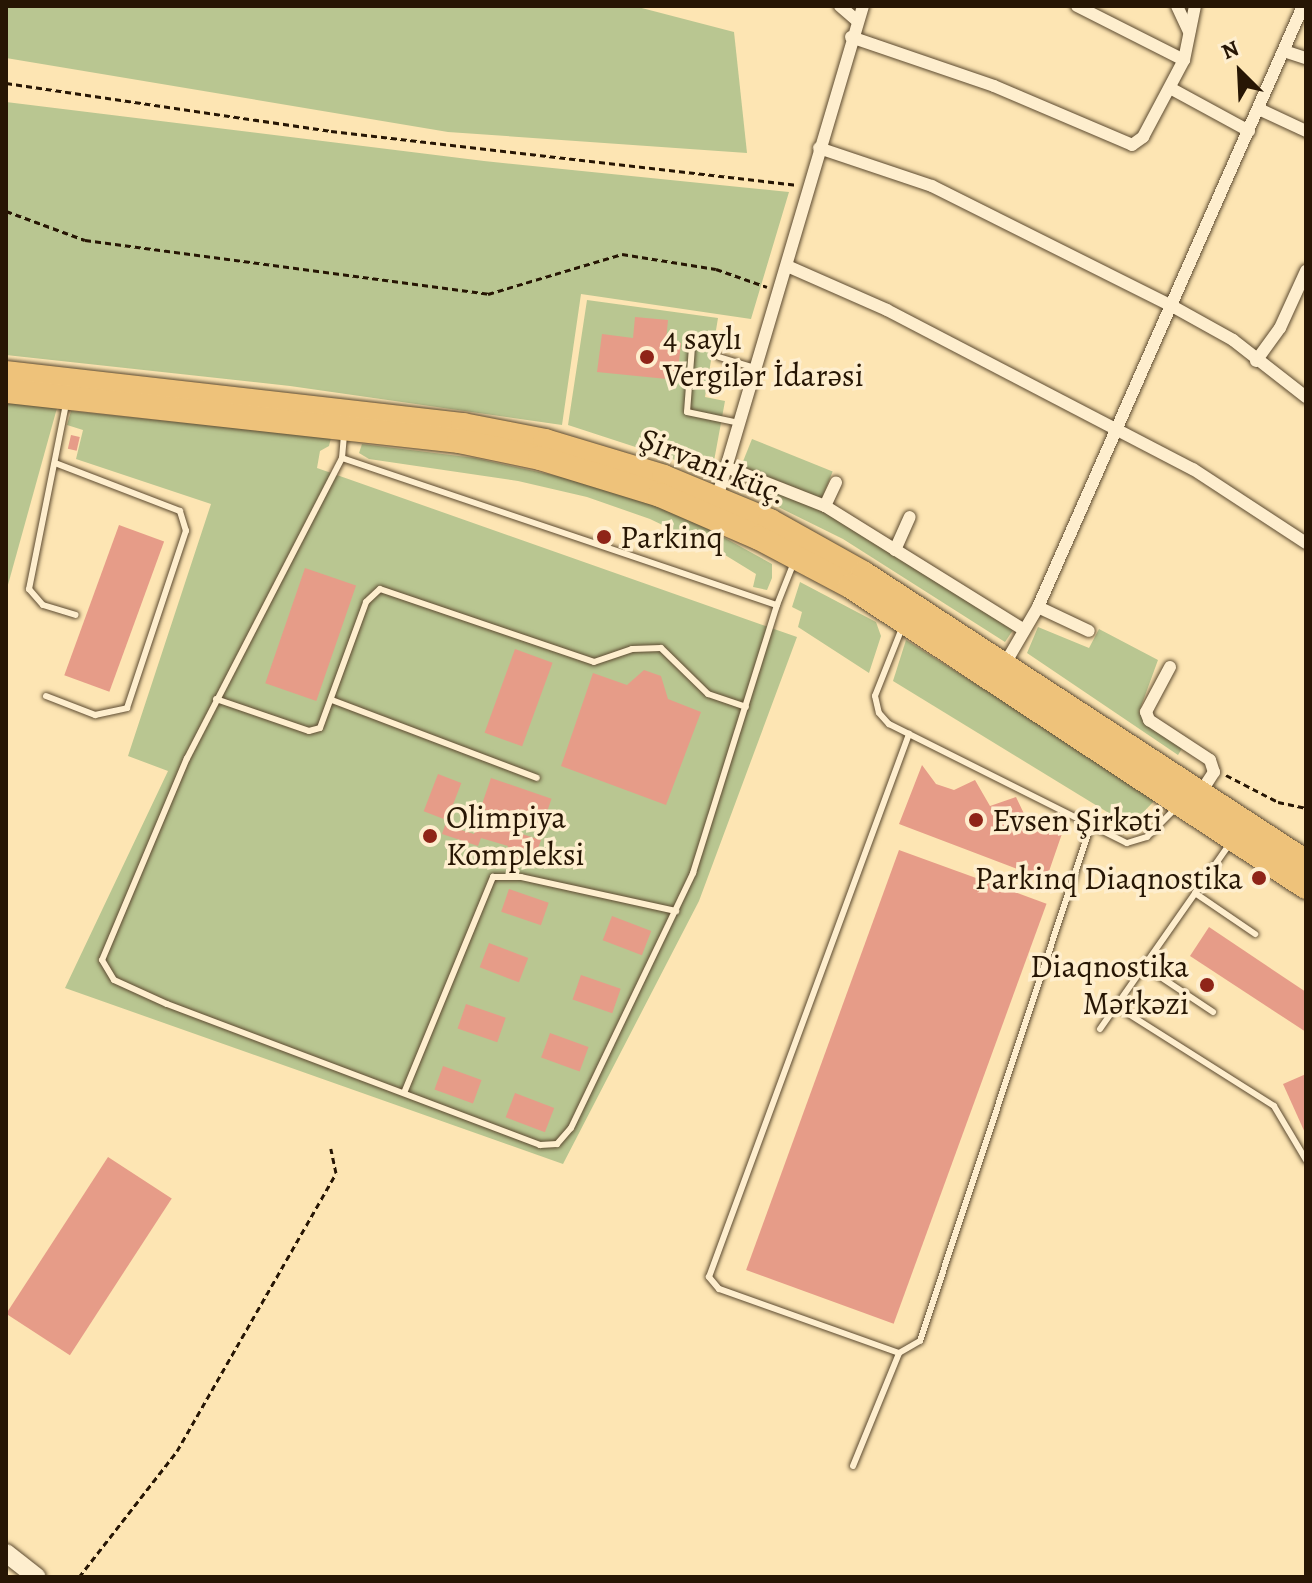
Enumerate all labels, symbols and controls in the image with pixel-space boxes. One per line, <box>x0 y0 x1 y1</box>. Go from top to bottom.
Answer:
north arrow <box>1200 32 1280 112</box>
text: N <box>1217 33 1244 67</box>
place label: 4 saylı Vergilər İdarəsi <box>663 320 864 395</box>
marker: 4 saylı Vergilər İdarəsi <box>638 348 656 366</box>
street label: Şirvani küç. <box>634 419 792 513</box>
place label: Parkinq <box>620 518 723 556</box>
marker: Parkinq <box>595 528 613 546</box>
place label: Olimpiya Kompleksi <box>446 799 585 874</box>
place label: Evsen Şirkəti <box>992 801 1162 839</box>
marker: Evsen Şirkəti <box>967 811 985 829</box>
marker: Olimpiya Kompleksi <box>421 827 439 845</box>
place label: Parkinq Diaqnostika <box>974 859 1243 897</box>
marker: Parkinq Diaqnostika <box>1250 869 1268 887</box>
place label: Diaqnostika Mərkəzi <box>1030 948 1189 1023</box>
marker: Diaqnostika Mərkəzi <box>1196 974 1218 996</box>

